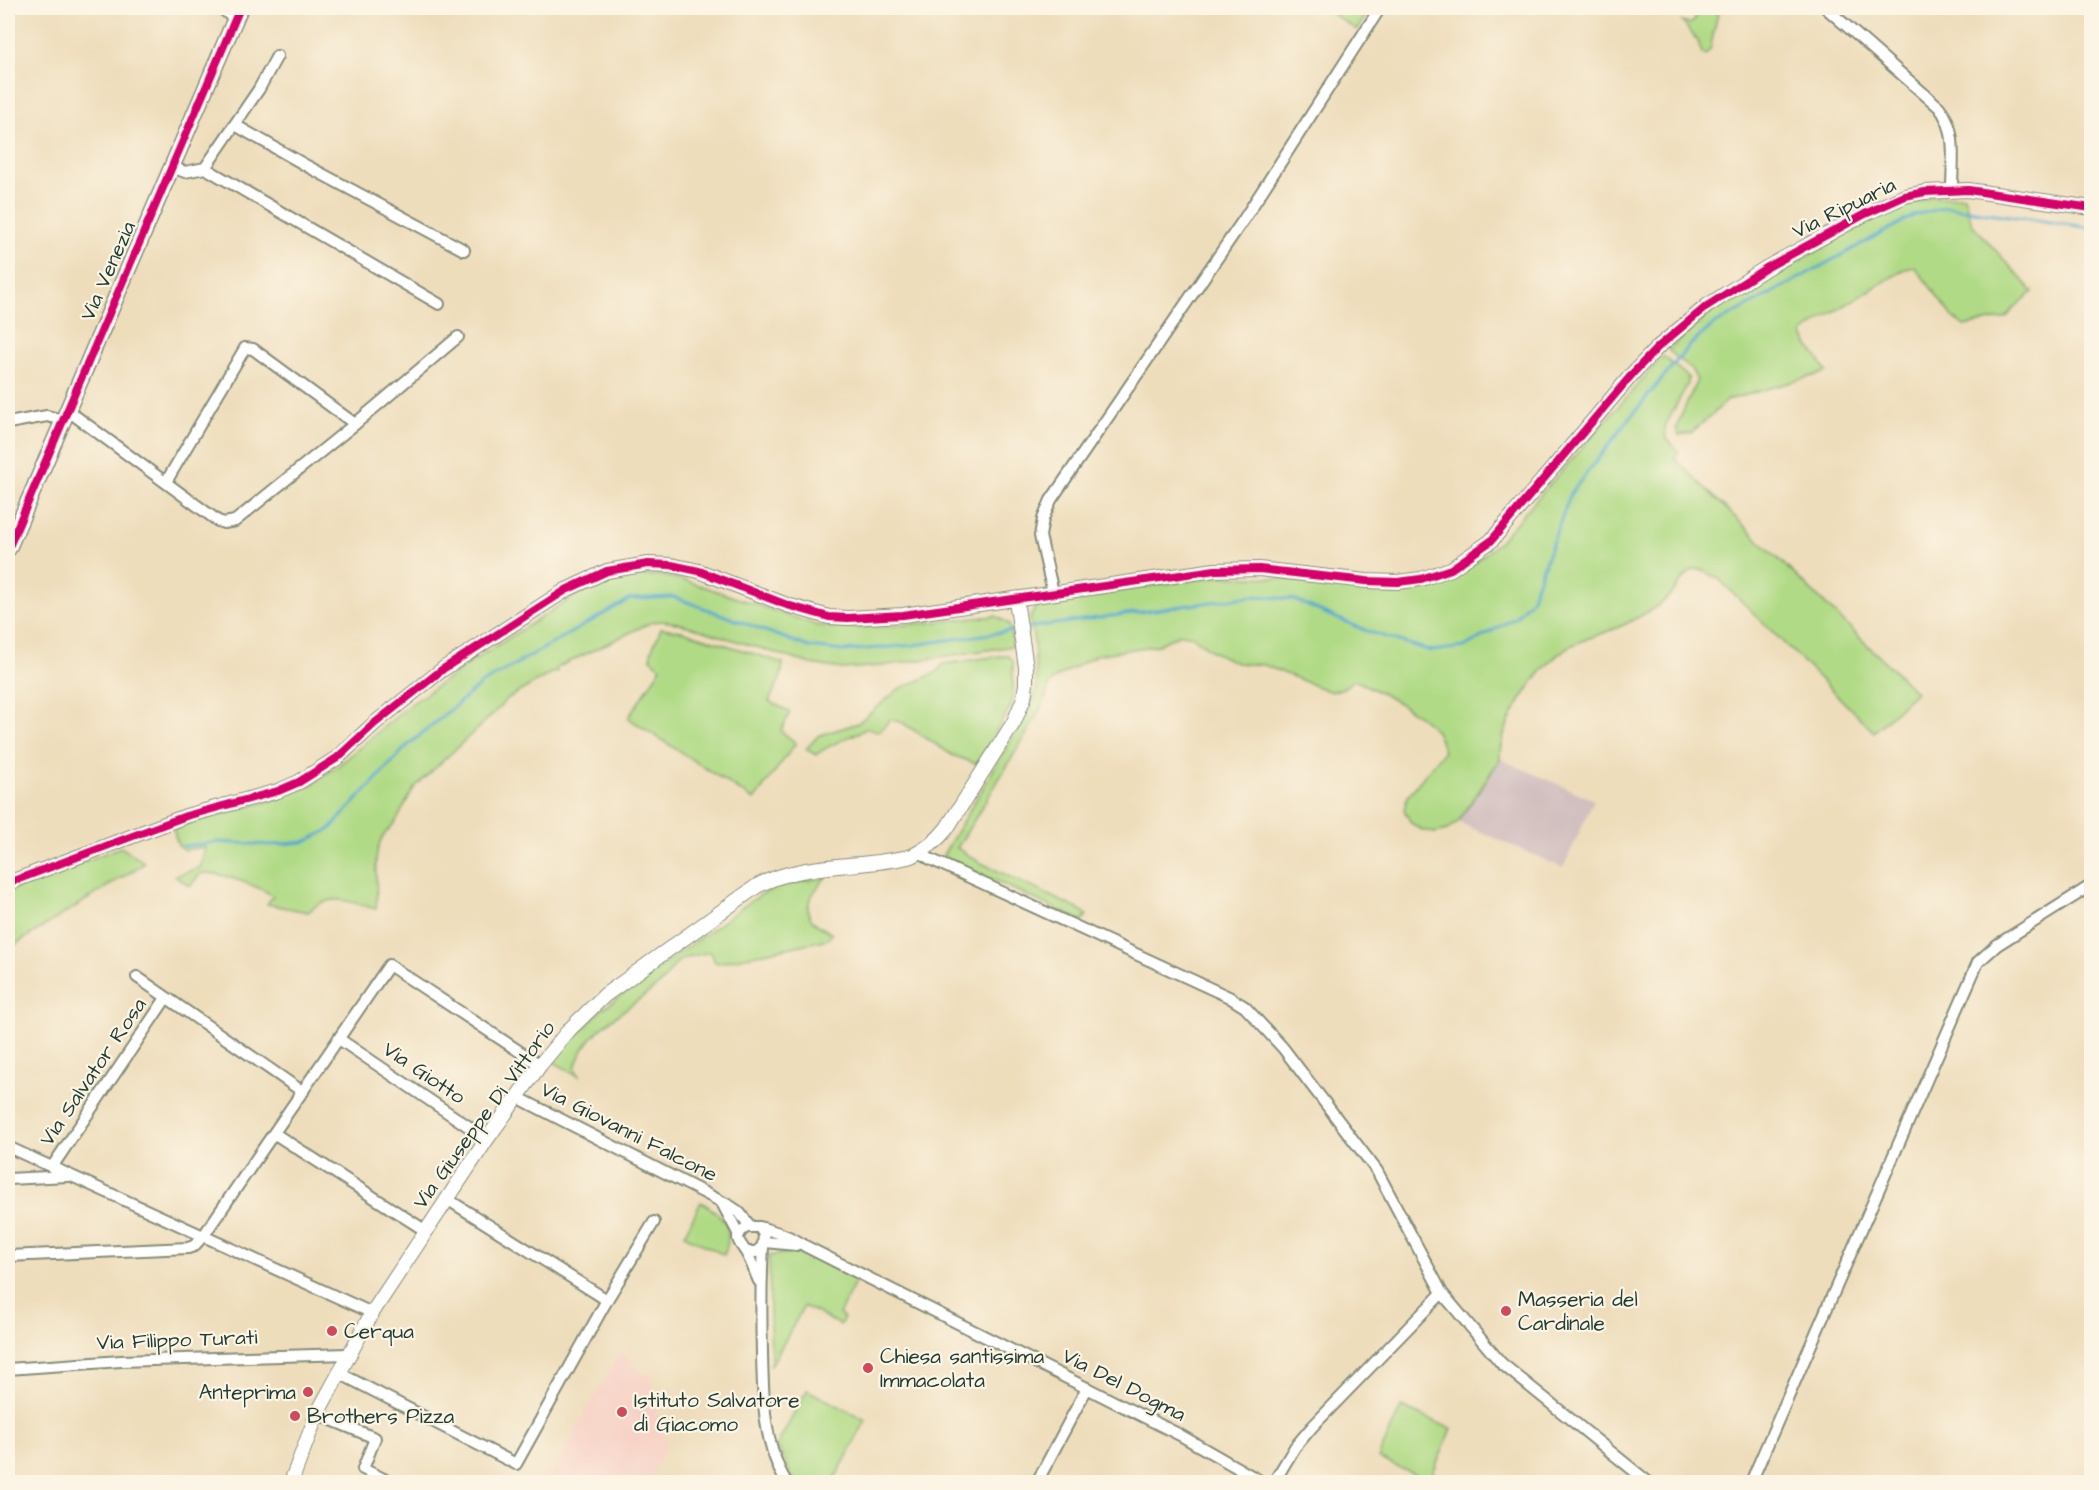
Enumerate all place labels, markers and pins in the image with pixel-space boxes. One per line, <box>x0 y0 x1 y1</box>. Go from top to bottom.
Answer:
place label: Masseria del Cardinale <box>1518 1285 1638 1338</box>
marker: Masseria del Cardinale <box>1499 1304 1513 1318</box>
place label: Cerqua <box>344 1317 414 1346</box>
marker: Cerqua <box>325 1324 339 1338</box>
place label: Chiesa santissima Immacolata <box>880 1342 1044 1395</box>
marker: Chiesa santissima Immacolata <box>861 1361 875 1375</box>
place label: Anteprima <box>199 1378 296 1408</box>
marker: Anteprima <box>301 1385 315 1399</box>
place label: Istituto Salvatore di Giacomo <box>634 1386 800 1439</box>
place label: Brothers Pizza <box>307 1402 454 1431</box>
marker: Istituto Salvatore di Giacomo <box>615 1405 629 1419</box>
marker: Brothers Pizza <box>288 1409 302 1423</box>

